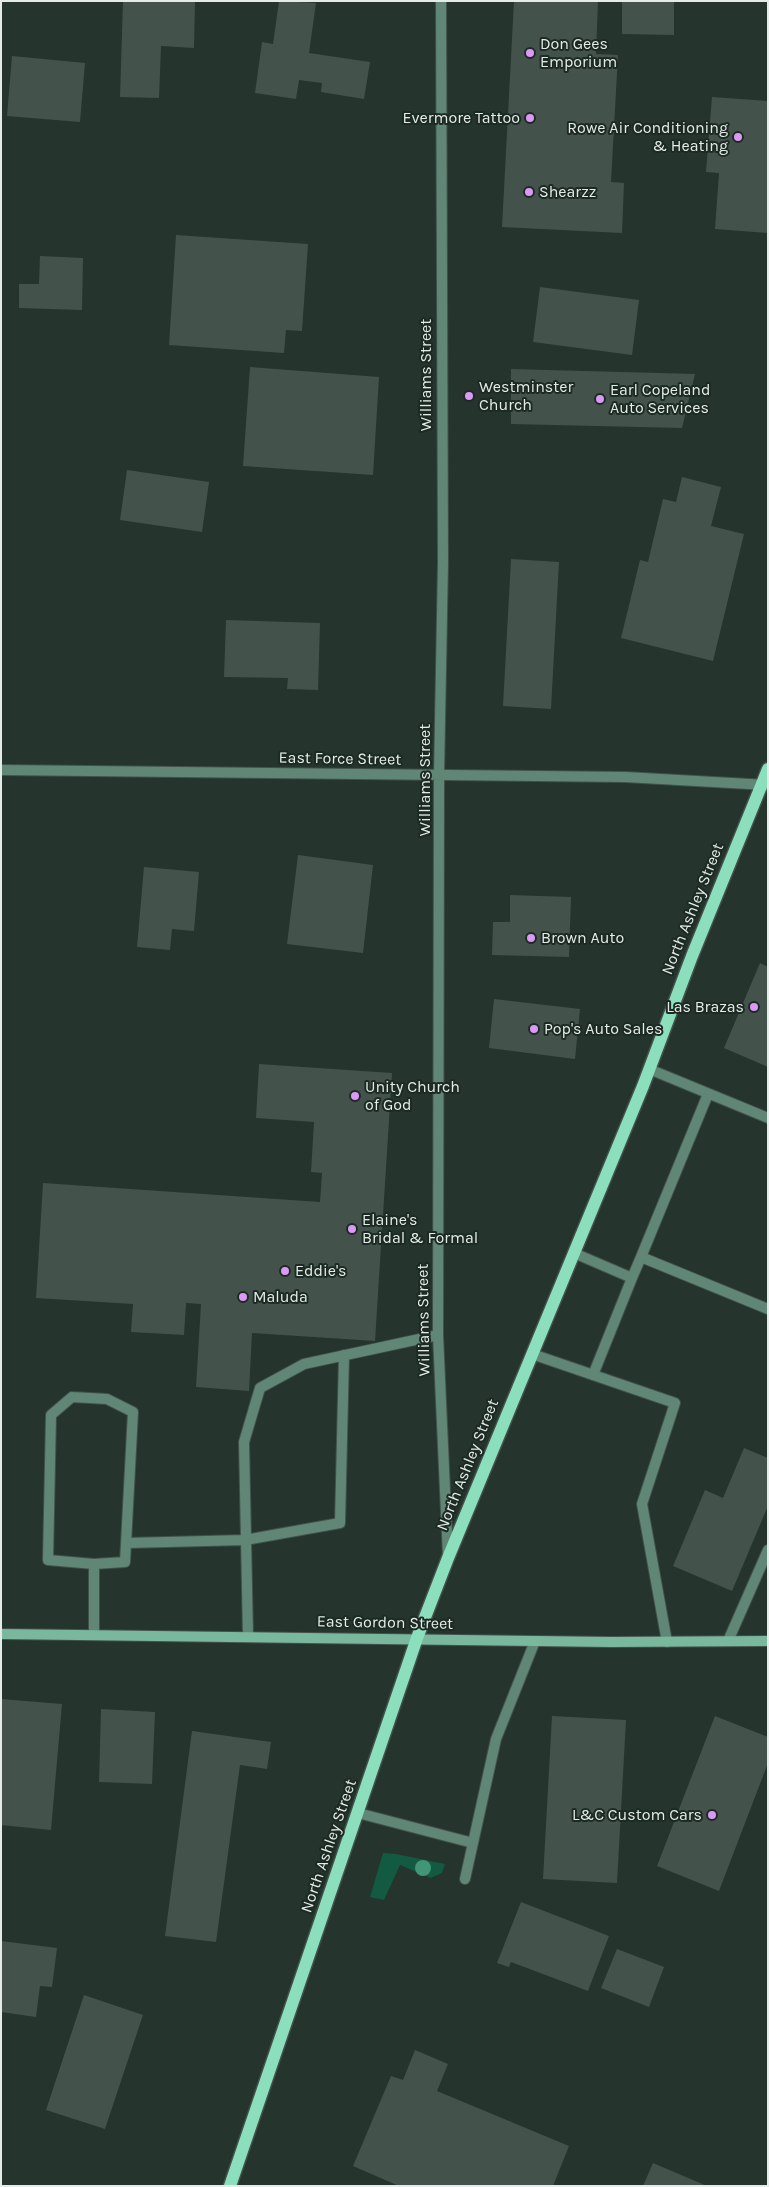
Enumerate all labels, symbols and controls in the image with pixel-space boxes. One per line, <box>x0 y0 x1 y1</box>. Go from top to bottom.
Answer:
place label: Don Gees Emporium <box>540 34 617 72</box>
marker: Don Gees Emporium <box>524 47 536 59</box>
place label: Evermore Tattoo <box>403 108 520 128</box>
marker: Evermore Tattoo <box>524 112 536 124</box>
place label: Rowe Air Conditioning & Heating <box>567 118 728 156</box>
marker: Rowe Air Conditioning & Heating <box>732 131 744 143</box>
place label: Shearzz <box>539 182 596 202</box>
marker: Shearzz <box>523 186 535 198</box>
street label: Williams Street <box>416 319 436 431</box>
place label: Westminster Church <box>479 377 573 415</box>
place label: Earl Copeland Auto Services <box>610 380 710 418</box>
marker: Westminster Church <box>463 390 475 402</box>
marker: Earl Copeland Auto Services <box>594 393 606 405</box>
street label: Williams Street <box>415 724 435 836</box>
street label: East Force Street <box>279 748 401 770</box>
street label: North Ashley Street <box>658 840 728 978</box>
place label: Brown Auto <box>541 928 624 948</box>
marker: Brown Auto <box>525 932 537 944</box>
place label: Las Brazas <box>666 997 744 1017</box>
marker: Las Brazas <box>748 1001 760 1013</box>
place label: Pop's Auto Sales <box>544 1019 662 1039</box>
marker: Pop's Auto Sales <box>528 1023 540 1035</box>
place label: Unity Church of God <box>365 1077 460 1115</box>
marker: Unity Church of God <box>349 1090 361 1102</box>
place label: Elaine's Bridal & Formal <box>362 1210 478 1248</box>
marker: Elaine's Bridal & Formal <box>346 1223 358 1235</box>
place label: Eddie's <box>295 1261 347 1281</box>
street label: Williams Street <box>413 1263 435 1377</box>
marker: Eddie's <box>279 1265 291 1277</box>
place label: Maluda <box>253 1287 308 1307</box>
marker: Maluda <box>237 1291 249 1303</box>
street label: North Ashley Street <box>433 1396 503 1534</box>
street label: East Gordon Street <box>317 1612 453 1634</box>
street label: North Ashley Street <box>297 1777 361 1915</box>
place label: L&C Custom Cars <box>572 1805 702 1825</box>
marker: L&C Custom Cars <box>706 1809 718 1821</box>

